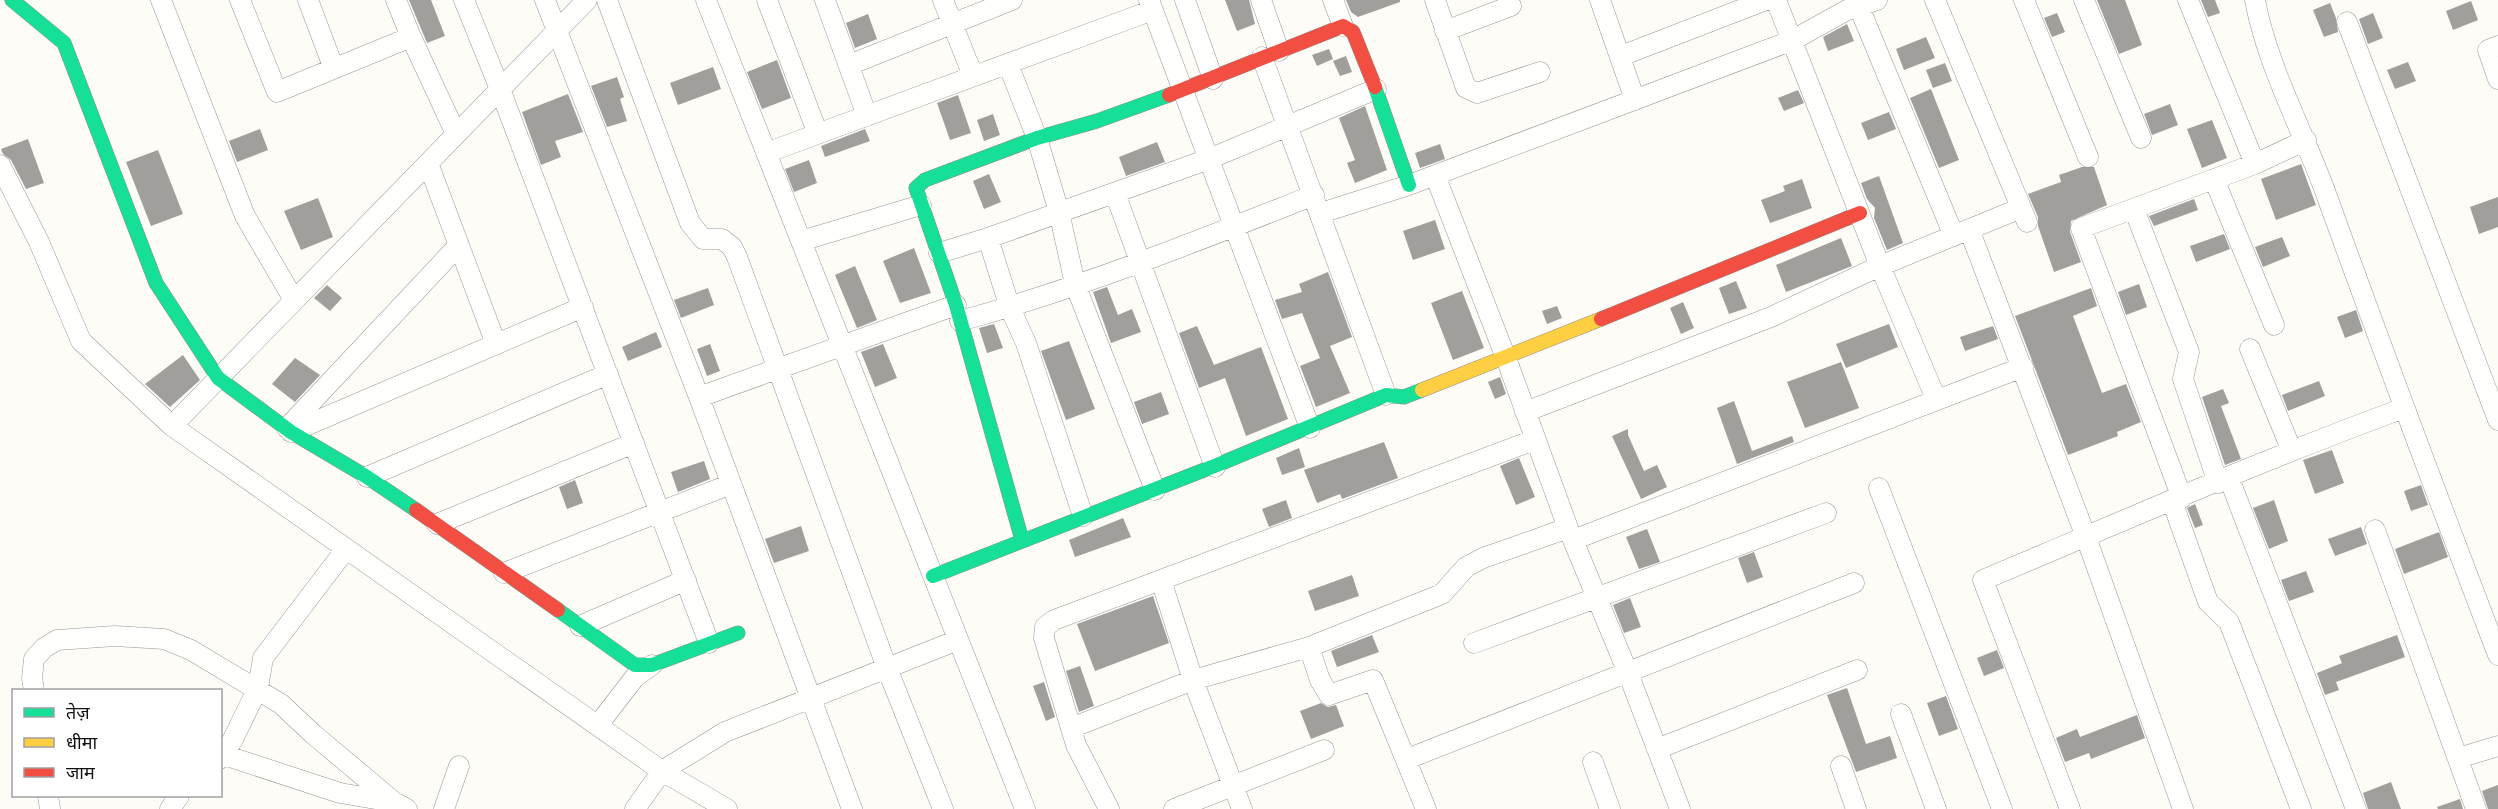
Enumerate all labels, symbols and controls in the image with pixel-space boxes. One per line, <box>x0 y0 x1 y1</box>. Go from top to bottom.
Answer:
legend <box>12 689 222 797</box>
text: तेज़ <box>66 702 90 724</box>
text: धीमा <box>66 732 97 754</box>
text: जाम <box>66 762 96 784</box>

